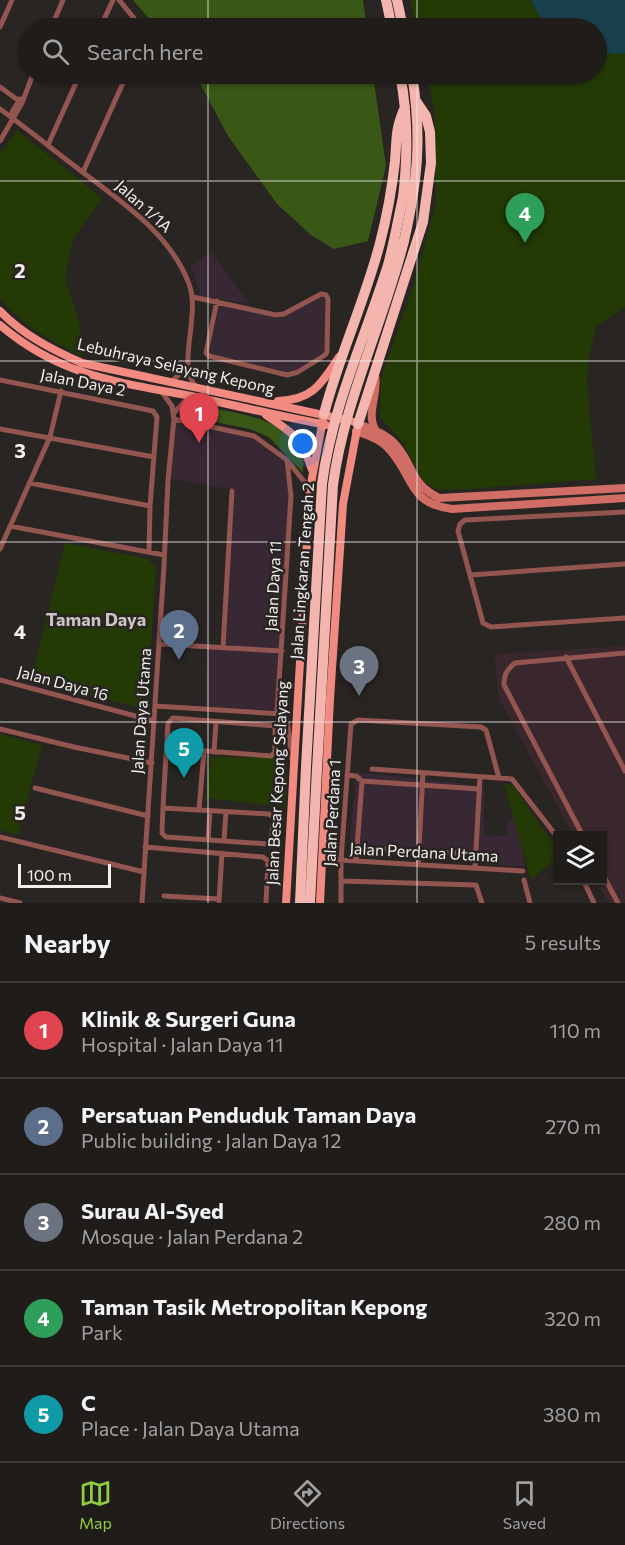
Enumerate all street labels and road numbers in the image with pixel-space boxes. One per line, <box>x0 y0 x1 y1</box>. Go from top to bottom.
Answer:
street label: Jalan 1/1A <box>112 175 177 236</box>
street label: Lebuhraya Selayang Kepong <box>76 334 277 398</box>
street label: Jalan Daya 2 <box>39 364 127 399</box>
street label: Jalan Lingkaran Tengah 2 <box>286 482 317 660</box>
street label: Jalan Daya 11 <box>261 540 284 632</box>
street label: Jalan Daya Utama <box>127 647 154 775</box>
street label: Jalan Daya 16 <box>15 661 111 704</box>
street label: Jalan Besar Kepong Selayang <box>262 680 291 886</box>
street label: Jalan Perdana 1 <box>319 759 344 867</box>
street label: Jalan Perdana Utama <box>349 838 499 865</box>

